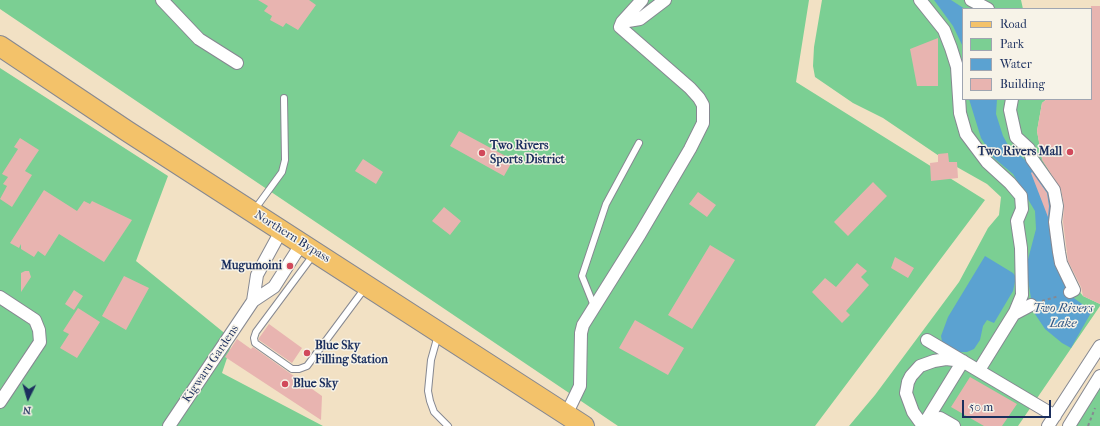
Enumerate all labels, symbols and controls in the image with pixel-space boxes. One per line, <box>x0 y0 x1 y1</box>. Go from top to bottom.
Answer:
legend <box>962 8 1092 100</box>
text: Road <box>1000 17 1027 31</box>
text: Park <box>1000 37 1024 51</box>
text: Water <box>1000 57 1032 71</box>
text: Building <box>1000 77 1045 91</box>
place label: Two Rivers Sports District <box>490 139 565 167</box>
place label: Two Rivers Mall <box>978 145 1062 159</box>
marker: Two Rivers Mall <box>1065 147 1075 157</box>
marker: Two Rivers Sports District <box>477 148 487 158</box>
street label: Northern Bypass <box>251 208 333 266</box>
place label: Mugumoini <box>221 259 282 273</box>
marker: Mugumoini <box>285 261 295 271</box>
water label: Two Rivers Lake <box>1033 301 1093 332</box>
street label: Kigwaru Gardens <box>180 322 242 406</box>
place label: Blue Sky Filling Station <box>315 339 388 367</box>
marker: Blue Sky Filling Station <box>302 348 312 358</box>
place label: Blue Sky <box>293 377 338 391</box>
north arrow <box>8 378 48 418</box>
marker: Blue Sky <box>280 379 290 389</box>
scale bar <box>964 392 1053 418</box>
text: 50 m <box>969 400 993 414</box>
text: N <box>22 404 32 417</box>

